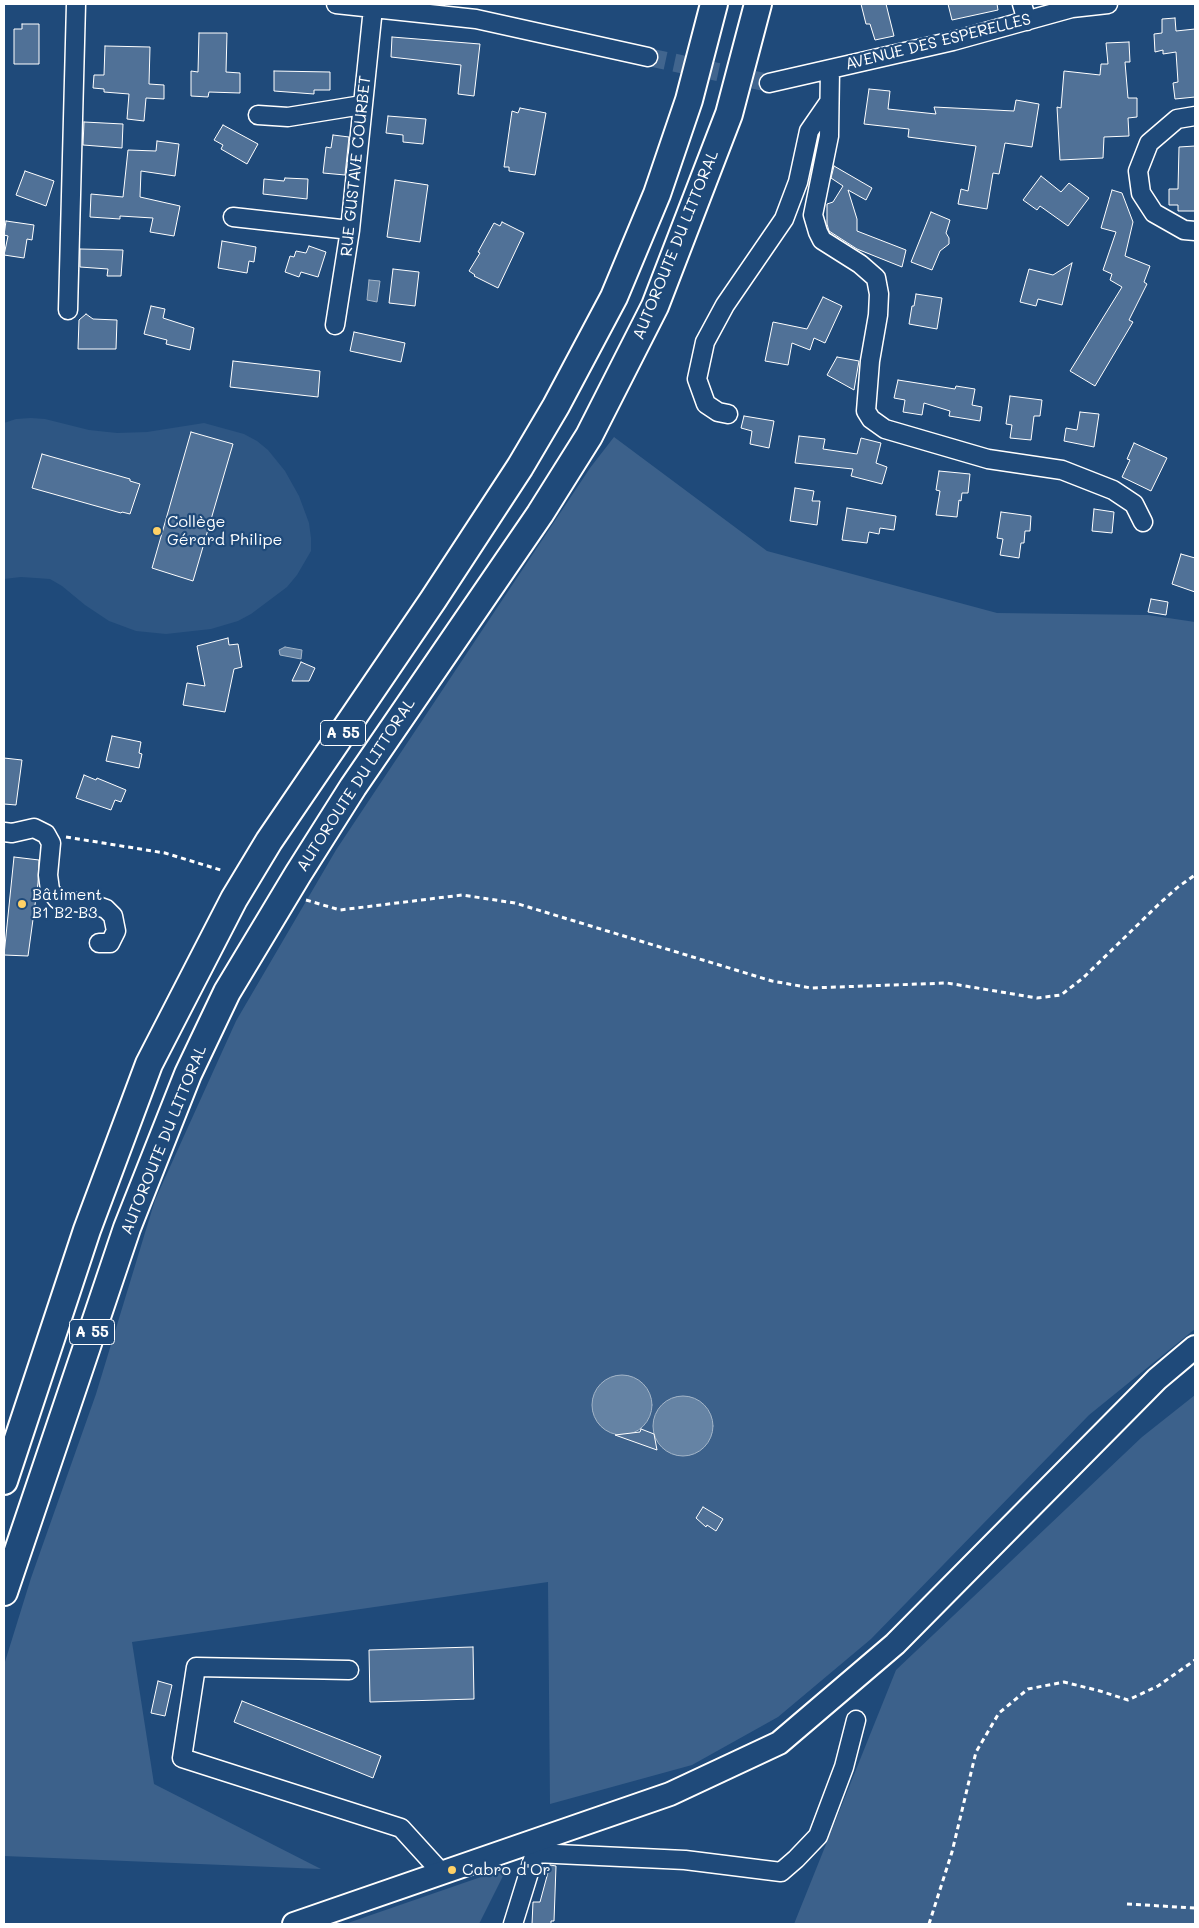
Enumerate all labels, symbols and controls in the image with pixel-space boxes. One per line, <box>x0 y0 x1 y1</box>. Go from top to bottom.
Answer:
street label: AVENUE DES ESPERELLES <box>843 10 1033 74</box>
street label: RUE GUSTAVE COURBET <box>337 75 375 257</box>
street label: AUTOROUTE DU LITTORAL <box>629 147 723 343</box>
place label: Collège Gérard Philipe <box>167 512 282 550</box>
marker: Collège Gérard Philipe <box>151 525 163 537</box>
street label: AUTOROUTE DU LITTORAL <box>293 695 419 875</box>
road number: A 55 <box>320 720 366 746</box>
place label: Bâtiment B1 B2 B3 <box>32 885 102 923</box>
marker: Bâtiment B1 B2 B3 <box>16 898 28 910</box>
street label: AUTOROUTE DU LITTORAL <box>117 1042 211 1238</box>
road number: A 55 <box>70 1320 114 1344</box>
place label: Cabro d'Or <box>462 1860 551 1880</box>
marker: Cabro d'Or <box>446 1864 458 1876</box>

